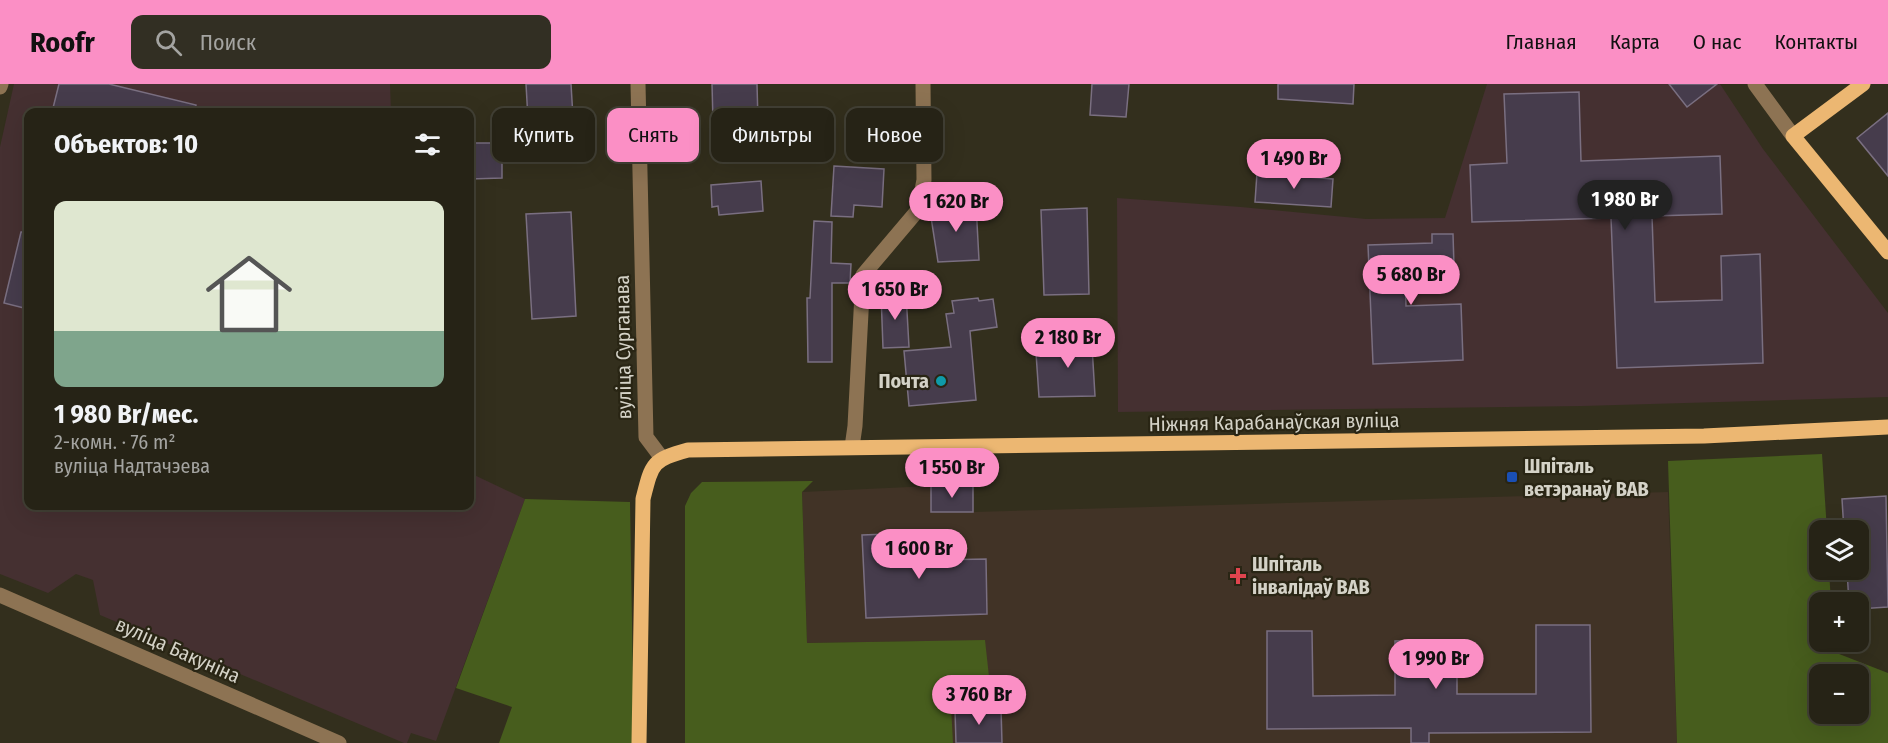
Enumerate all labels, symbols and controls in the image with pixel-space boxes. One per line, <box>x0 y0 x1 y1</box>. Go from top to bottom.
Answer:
search box <box>131 15 551 69</box>
text: Roofr <box>30 26 95 59</box>
icon: search <box>152 26 185 59</box>
text: Поиск <box>200 29 256 56</box>
text: Главная <box>1506 29 1577 55</box>
text: Карта <box>1610 29 1660 55</box>
text: О нас <box>1693 29 1741 55</box>
text: Контакты <box>1774 29 1858 55</box>
chip: Купить <box>492 108 595 162</box>
chip: Снять <box>607 108 699 162</box>
chip: Фильтры <box>711 108 834 162</box>
chip: Новое <box>846 108 943 162</box>
icon: filters <box>411 128 444 161</box>
text: Объектов: 10 <box>54 129 198 160</box>
pin: 1 490 Br <box>1232 139 1356 190</box>
text: 1 490 Br <box>1261 146 1327 170</box>
pin: 1 980 Br <box>1563 180 1687 231</box>
pin: 1 620 Br <box>894 182 1018 233</box>
text: 1 980 Br <box>1591 187 1659 211</box>
text: 1 620 Br <box>923 189 989 213</box>
icon: home <box>195 240 303 348</box>
pin: 5 680 Br <box>1349 255 1473 306</box>
text: 5 680 Br <box>1377 262 1445 286</box>
pin: 1 650 Br <box>833 270 957 321</box>
street label: вуліца Сурганава <box>610 275 636 419</box>
text: 1 650 Br <box>862 277 928 301</box>
pin: 2 180 Br <box>1006 318 1130 369</box>
text: 2 180 Br <box>1035 325 1101 349</box>
place label: Почта <box>878 369 929 393</box>
marker: Почта <box>934 374 948 388</box>
text: 1 980 Br/мес. <box>54 399 199 430</box>
street label: Ніжняя Карабанаўская вуліца <box>1148 408 1400 436</box>
text: 2-комн. · 76 m² <box>54 430 175 454</box>
pin: 1 550 Br <box>890 448 1014 499</box>
text: вуліца Надтачэева <box>54 454 210 478</box>
place label: Шпіталь ветэранаў ВАВ <box>1524 454 1649 501</box>
text: 1 550 Br <box>919 455 985 479</box>
marker: Шпіталь ветэранаў ВАВ <box>1505 470 1519 484</box>
map controls <box>1809 520 1869 724</box>
button: layers <box>1809 520 1869 580</box>
pin: 1 600 Br <box>857 529 981 580</box>
text: 1 600 Br <box>885 536 953 560</box>
place label: Шпіталь інвалідаў ВАВ <box>1252 552 1370 599</box>
marker: Шпіталь інвалідаў ВАВ <box>1229 567 1247 585</box>
button: + <box>1809 592 1869 652</box>
street label: вуліца Бакуніна <box>112 612 244 688</box>
pin: 1 990 Br <box>1374 639 1498 690</box>
text: 1 990 Br <box>1403 646 1469 670</box>
button: − <box>1809 664 1869 724</box>
pin: 3 760 Br <box>917 675 1041 726</box>
text: 3 760 Br <box>946 682 1012 706</box>

